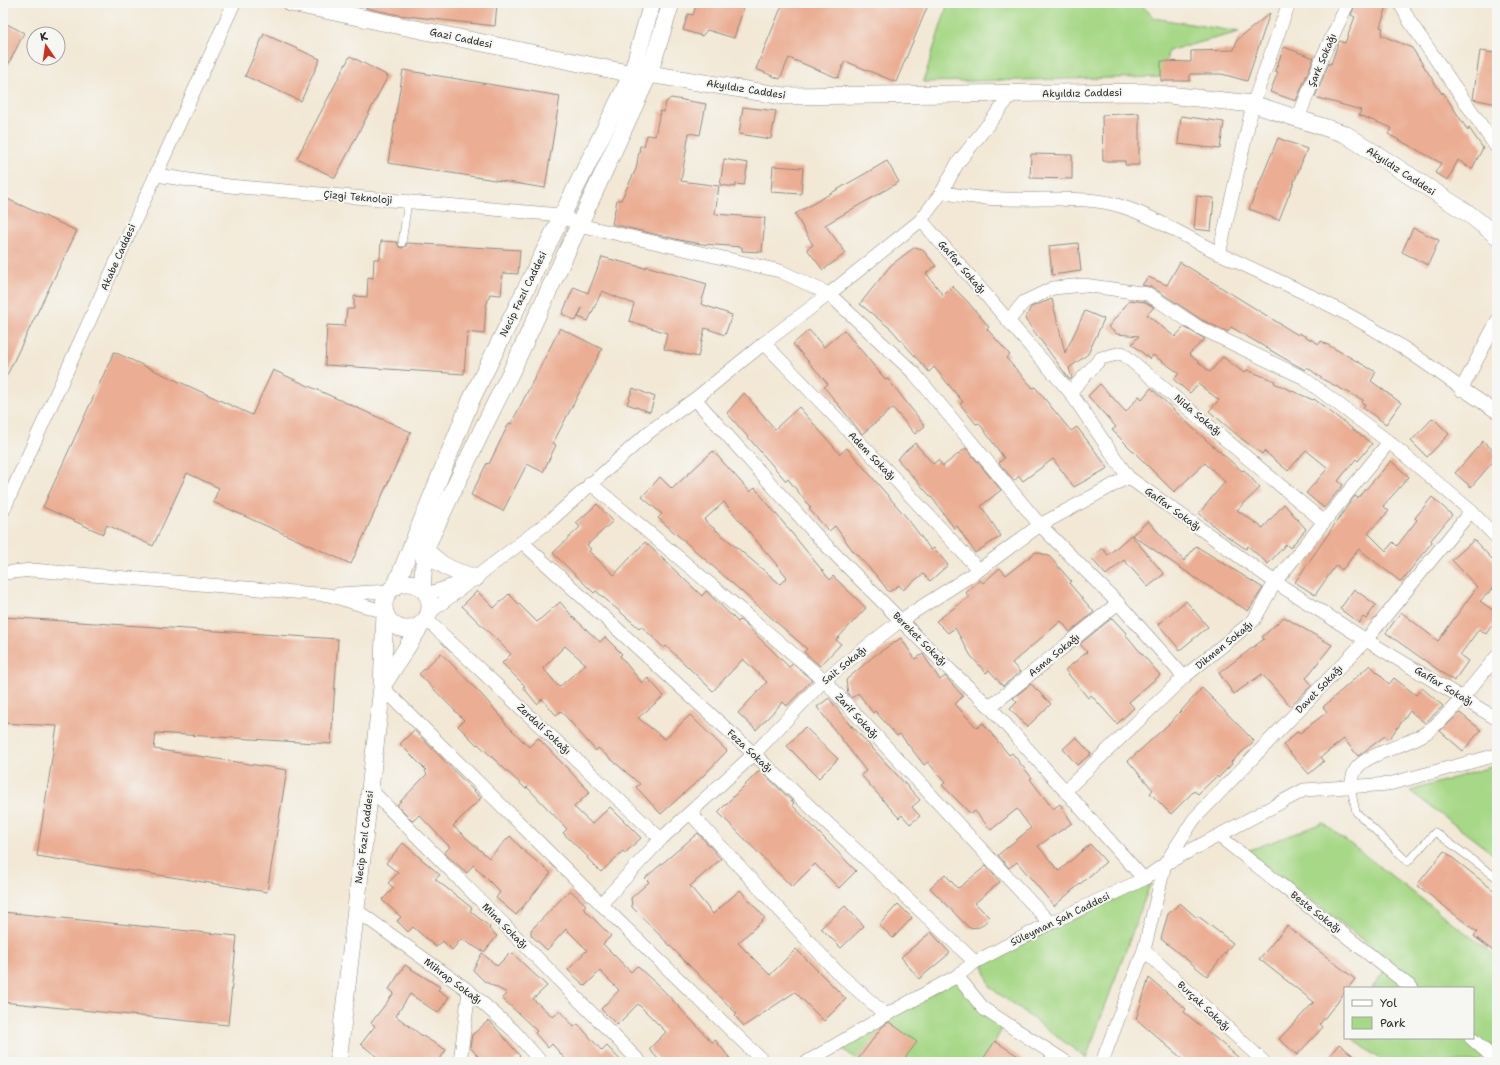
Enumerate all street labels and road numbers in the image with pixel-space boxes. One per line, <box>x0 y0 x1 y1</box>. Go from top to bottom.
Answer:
street label: Gazi Caddesi <box>429 25 494 51</box>
street label: Şark Sokağı <box>1305 31 1339 89</box>
street label: Akyıldız Caddesi <box>705 76 787 102</box>
street label: Akyıldız Caddesi <box>1042 86 1122 100</box>
street label: Akyıldız Caddesi <box>1364 144 1438 198</box>
street label: Çizgi Teknoloji <box>323 188 393 206</box>
street label: Akabe Caddesi <box>98 222 139 292</box>
street label: Gaffar Sokağı <box>935 238 989 296</box>
street label: Necip Fazıl Caddesi <box>497 249 549 339</box>
street label: Nida Sokağı <box>1172 391 1224 439</box>
street label: Adem Sokağı <box>845 429 899 483</box>
street label: Gaffar Sokağı <box>1142 484 1204 534</box>
street label: Bereket Sokağı <box>890 609 950 669</box>
street label: Dikmen Sokağı <box>1193 618 1255 672</box>
street label: Asma Sokağı <box>1026 630 1082 680</box>
street label: Sait Sokağı <box>819 643 869 687</box>
street label: Davet Sokağı <box>1293 662 1345 716</box>
street label: Gaffar Sokağı <box>1412 663 1476 709</box>
street label: Zarif Sokağı <box>833 690 881 742</box>
street label: Zerdali Sokağı <box>514 701 574 757</box>
street label: Feza Sokağı <box>724 727 776 775</box>
street label: Necip Fazıl Caddesi <box>352 790 376 884</box>
street label: Beste Sokağı <box>1288 888 1344 936</box>
street label: Süleyman Şah Caddesi <box>1008 889 1112 949</box>
street label: Mina Sokağı <box>479 900 531 952</box>
street label: Mihrap Sokağı <box>421 955 485 1007</box>
street label: Burçak Sokağı <box>1175 978 1233 1034</box>

